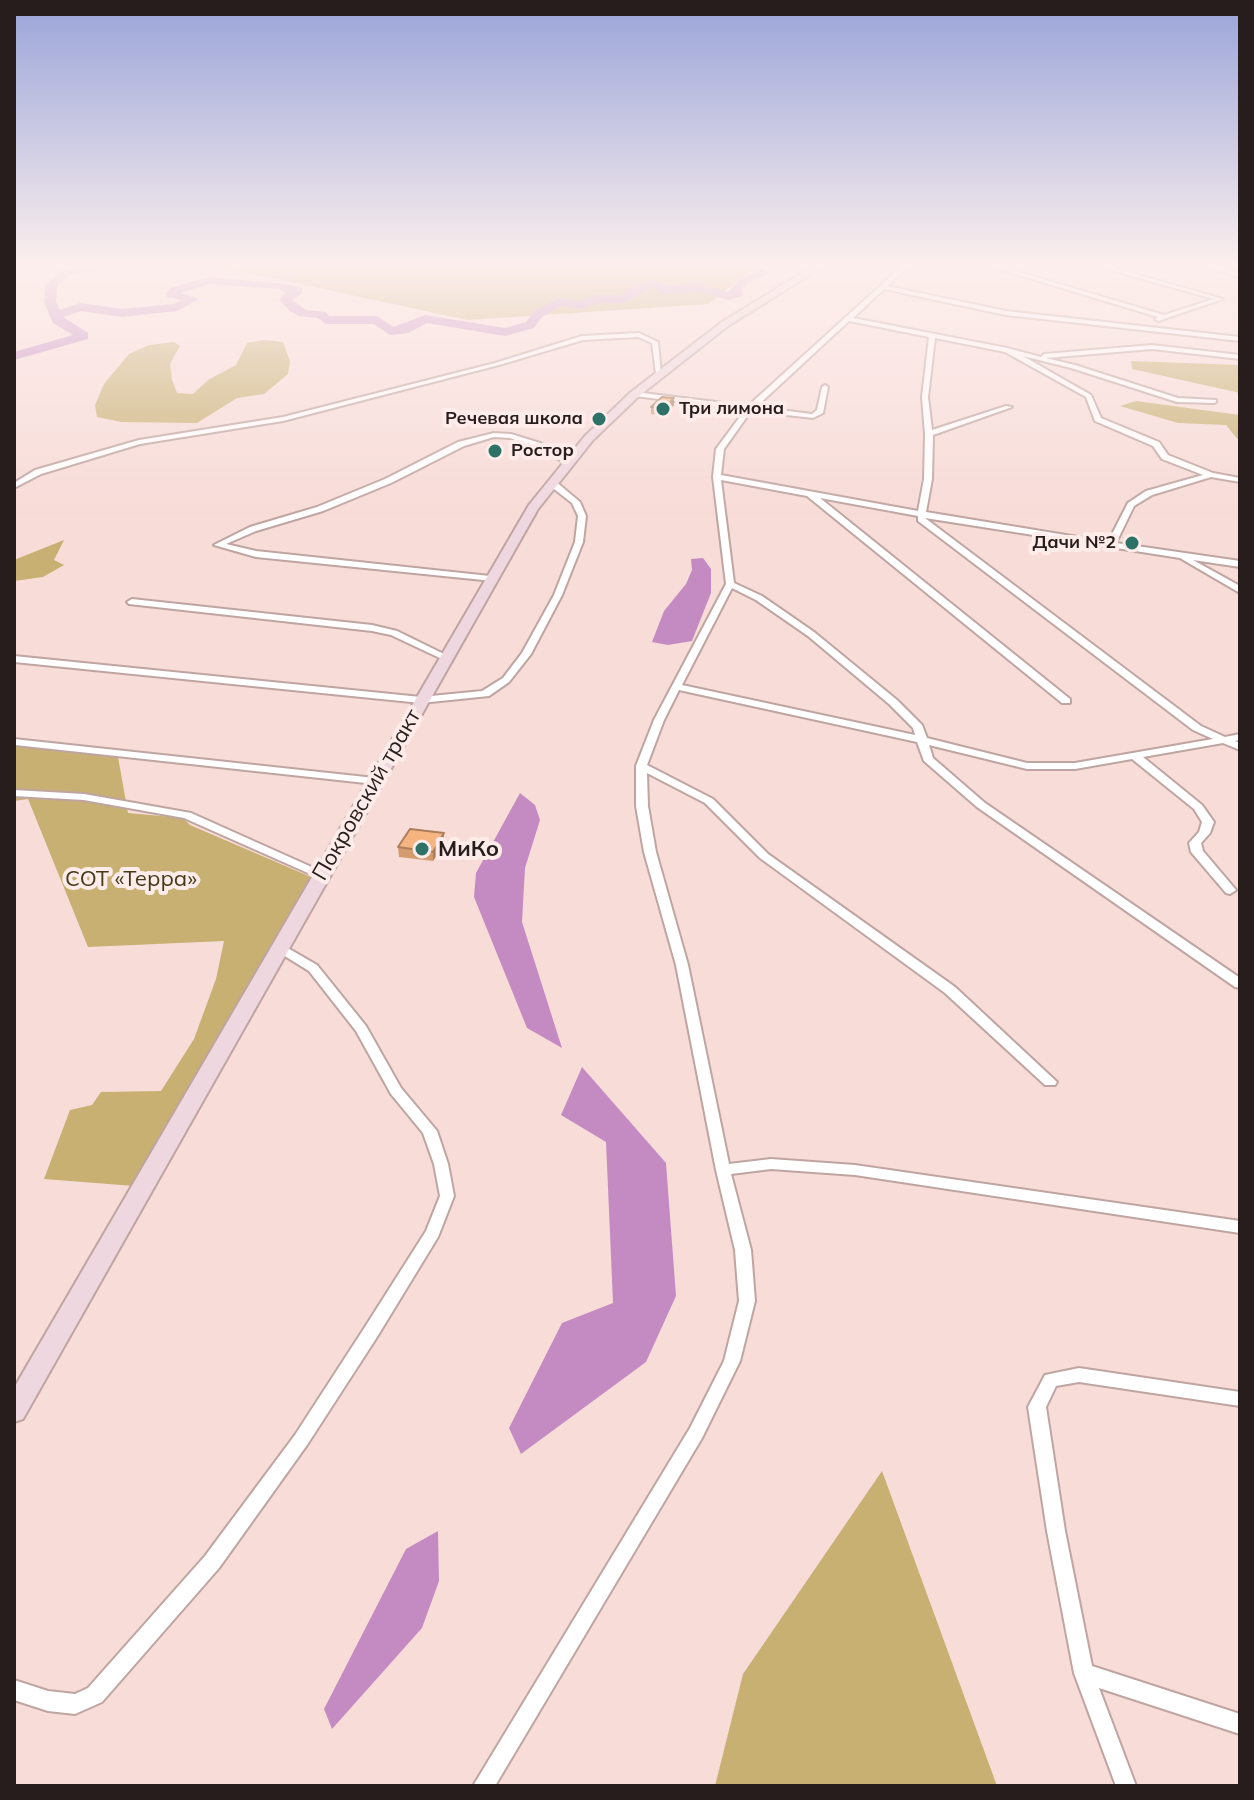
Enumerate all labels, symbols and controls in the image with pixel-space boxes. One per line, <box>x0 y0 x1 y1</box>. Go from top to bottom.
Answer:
place label: Три лимона <box>679 398 784 420</box>
marker: Три лимона <box>654 400 672 418</box>
place label: Речевая школа <box>445 408 583 430</box>
marker: Речевая школа <box>590 410 608 428</box>
place label: Ростор <box>511 440 574 462</box>
marker: Ростор <box>486 442 504 460</box>
place label: Дачи №2 <box>1032 532 1116 554</box>
marker: Дачи №2 <box>1123 534 1141 552</box>
street label: Покровский тракт <box>307 705 427 885</box>
place label: МиКо <box>438 836 499 862</box>
marker: МиКо <box>413 840 431 858</box>
park label: СОТ «Терра» <box>65 866 197 892</box>

